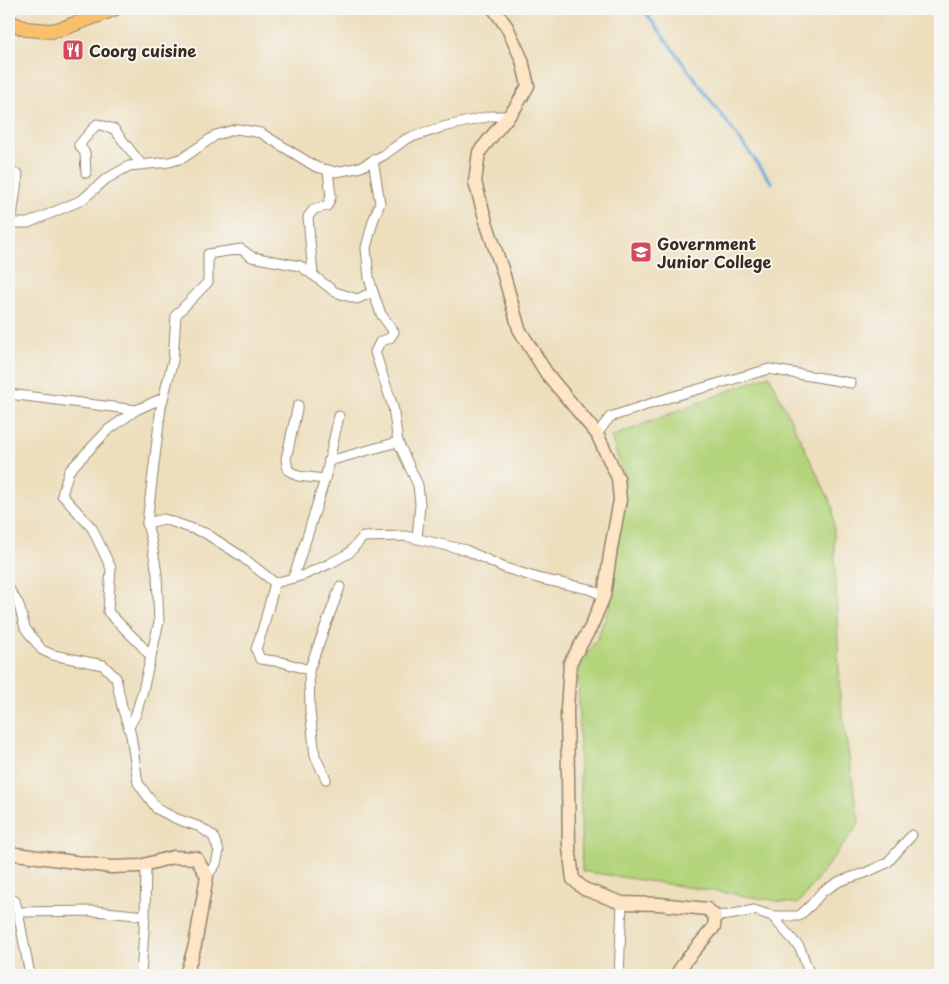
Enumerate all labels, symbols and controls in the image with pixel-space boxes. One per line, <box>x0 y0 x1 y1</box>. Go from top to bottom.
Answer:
restaurant icon: Coorg cuisine <box>61 38 85 62</box>
place label: Coorg cuisine <box>89 38 196 62</box>
place label: Government Junior College <box>657 231 771 273</box>
school or university icon: Government Junior College <box>629 240 653 264</box>

